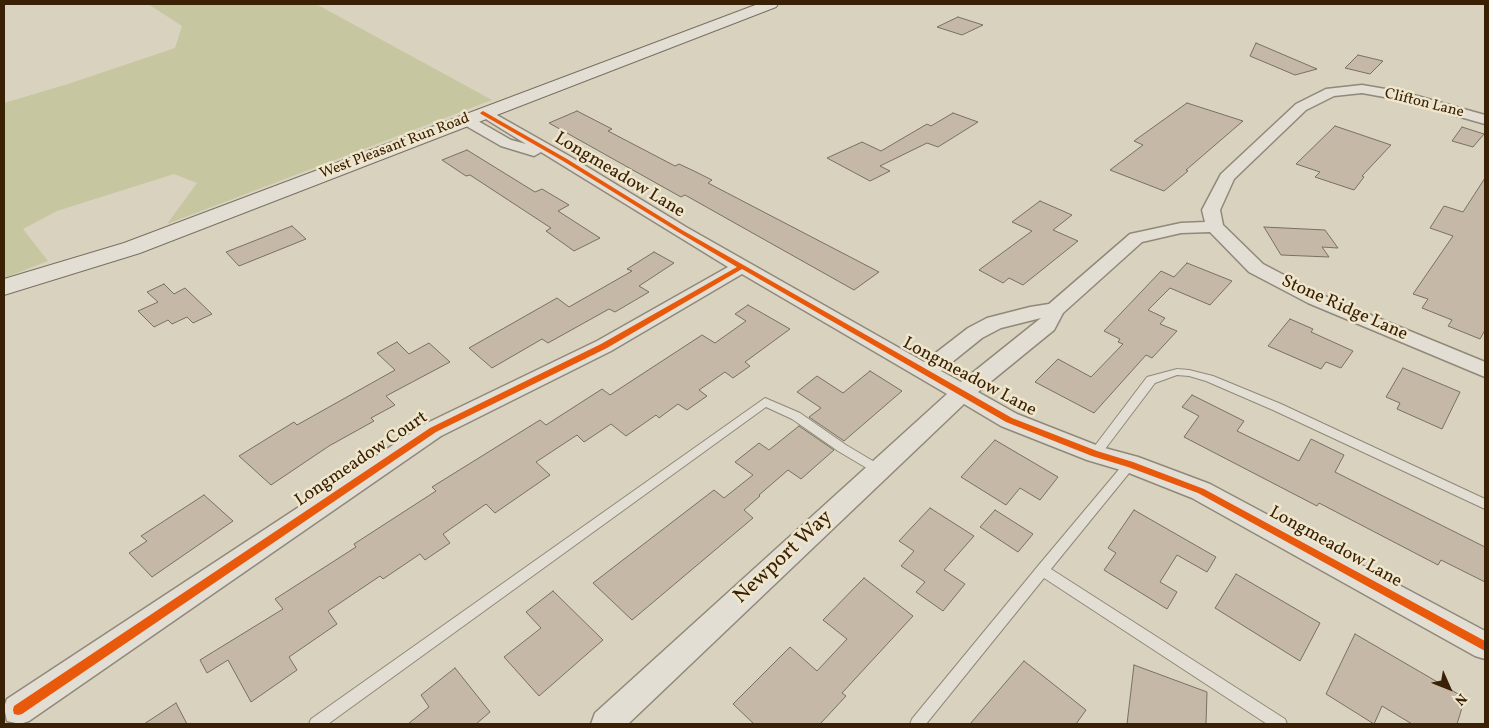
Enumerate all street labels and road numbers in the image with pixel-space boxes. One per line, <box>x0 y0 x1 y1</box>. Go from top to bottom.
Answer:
street label: Clifton Lane <box>1383 85 1465 123</box>
street label: West Pleasant Run Road <box>318 110 472 184</box>
street label: Longmeadow Lane <box>550 129 688 223</box>
street label: Stone Ridge Lane <box>1277 271 1411 347</box>
street label: Longmeadow Lane <box>898 334 1040 422</box>
street label: Longmeadow Court <box>292 408 432 512</box>
street label: Longmeadow Lane <box>1265 503 1405 593</box>
street label: Newport Way <box>729 506 839 610</box>

